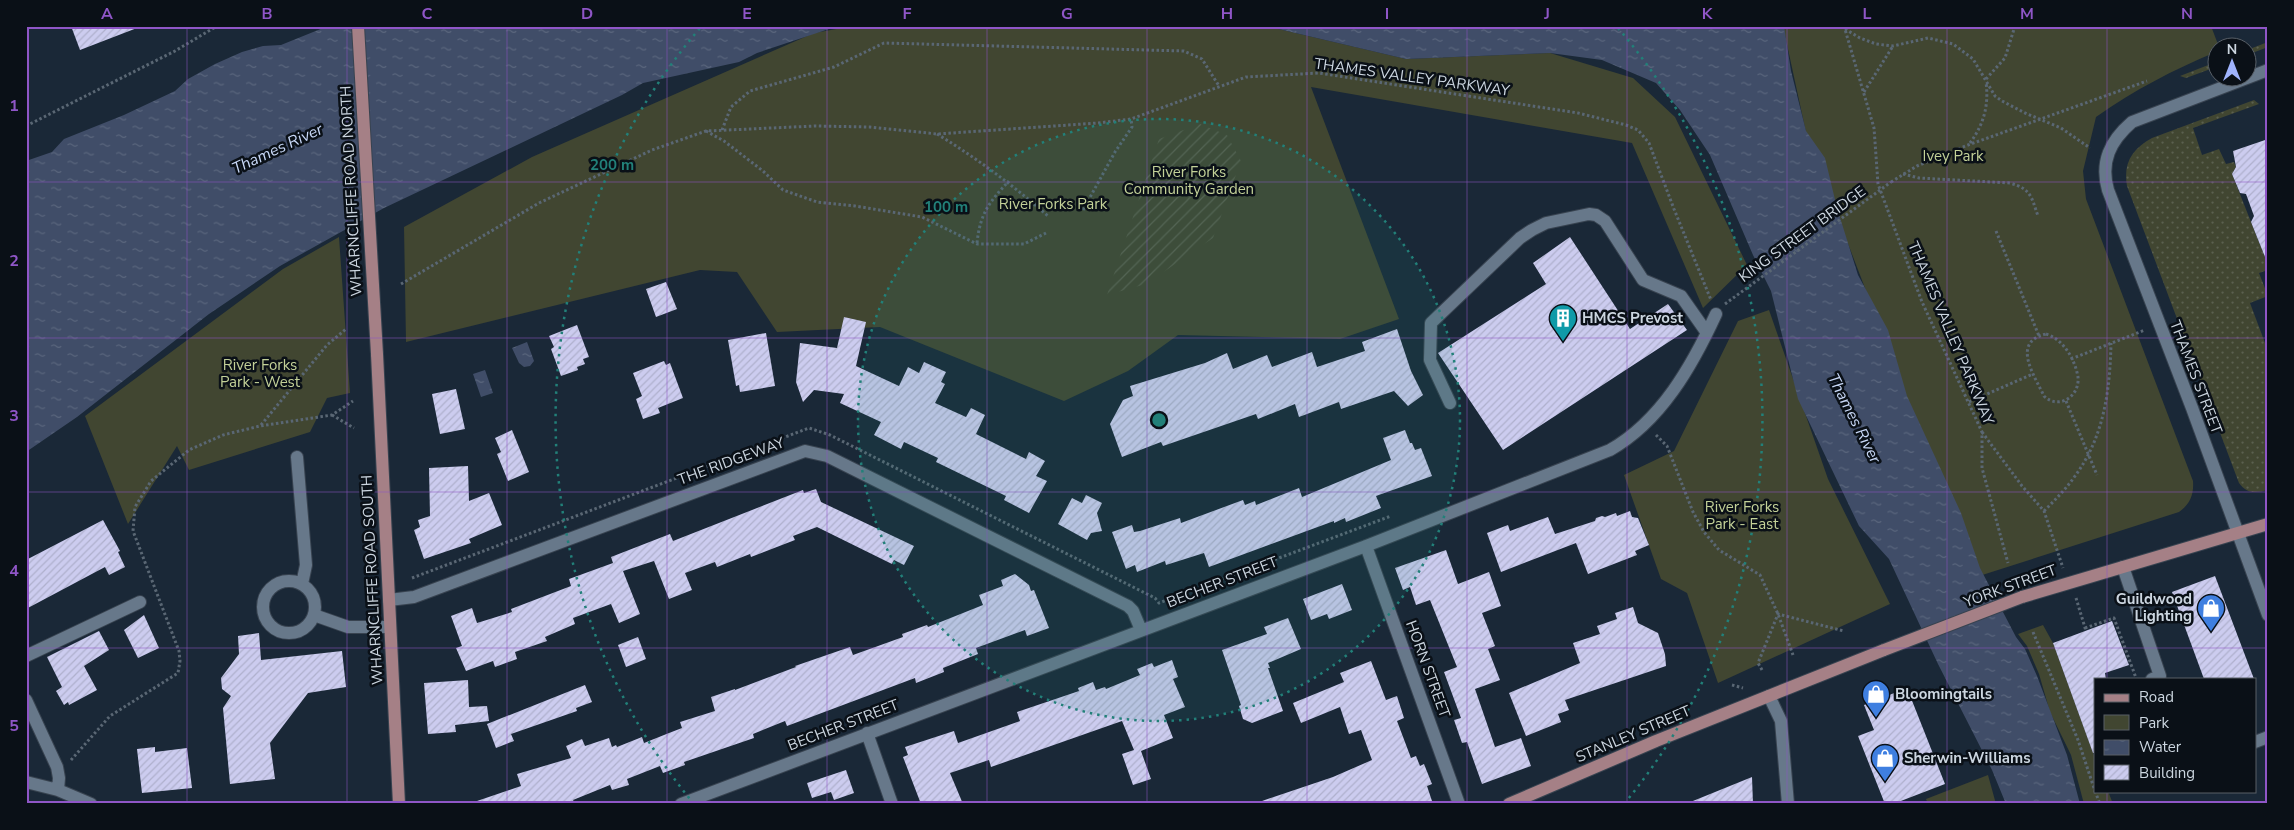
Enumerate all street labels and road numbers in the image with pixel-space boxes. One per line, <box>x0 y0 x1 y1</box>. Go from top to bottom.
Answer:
street label: THAMES VALLEY PARKWAY <box>1313 53 1512 101</box>
street label: WHARNCLIFFE ROAD NORTH <box>335 85 367 297</box>
street label: KING STREET BRIDGE <box>1735 181 1869 287</box>
street label: THAMES VALLEY PARKWAY <box>1903 238 1999 429</box>
street label: THAMES STREET <box>2165 317 2227 437</box>
street label: THE RIDGEWAY <box>675 432 788 490</box>
street label: WHARNCLIFFE ROAD SOUTH <box>357 474 387 686</box>
street label: BECHER STREET <box>1164 552 1280 612</box>
street label: YORK STREET <box>1960 560 2059 612</box>
street label: HORN STREET <box>1401 618 1455 720</box>
street label: BECHER STREET <box>785 695 901 755</box>
street label: STANLEY STREET <box>1573 701 1693 767</box>

